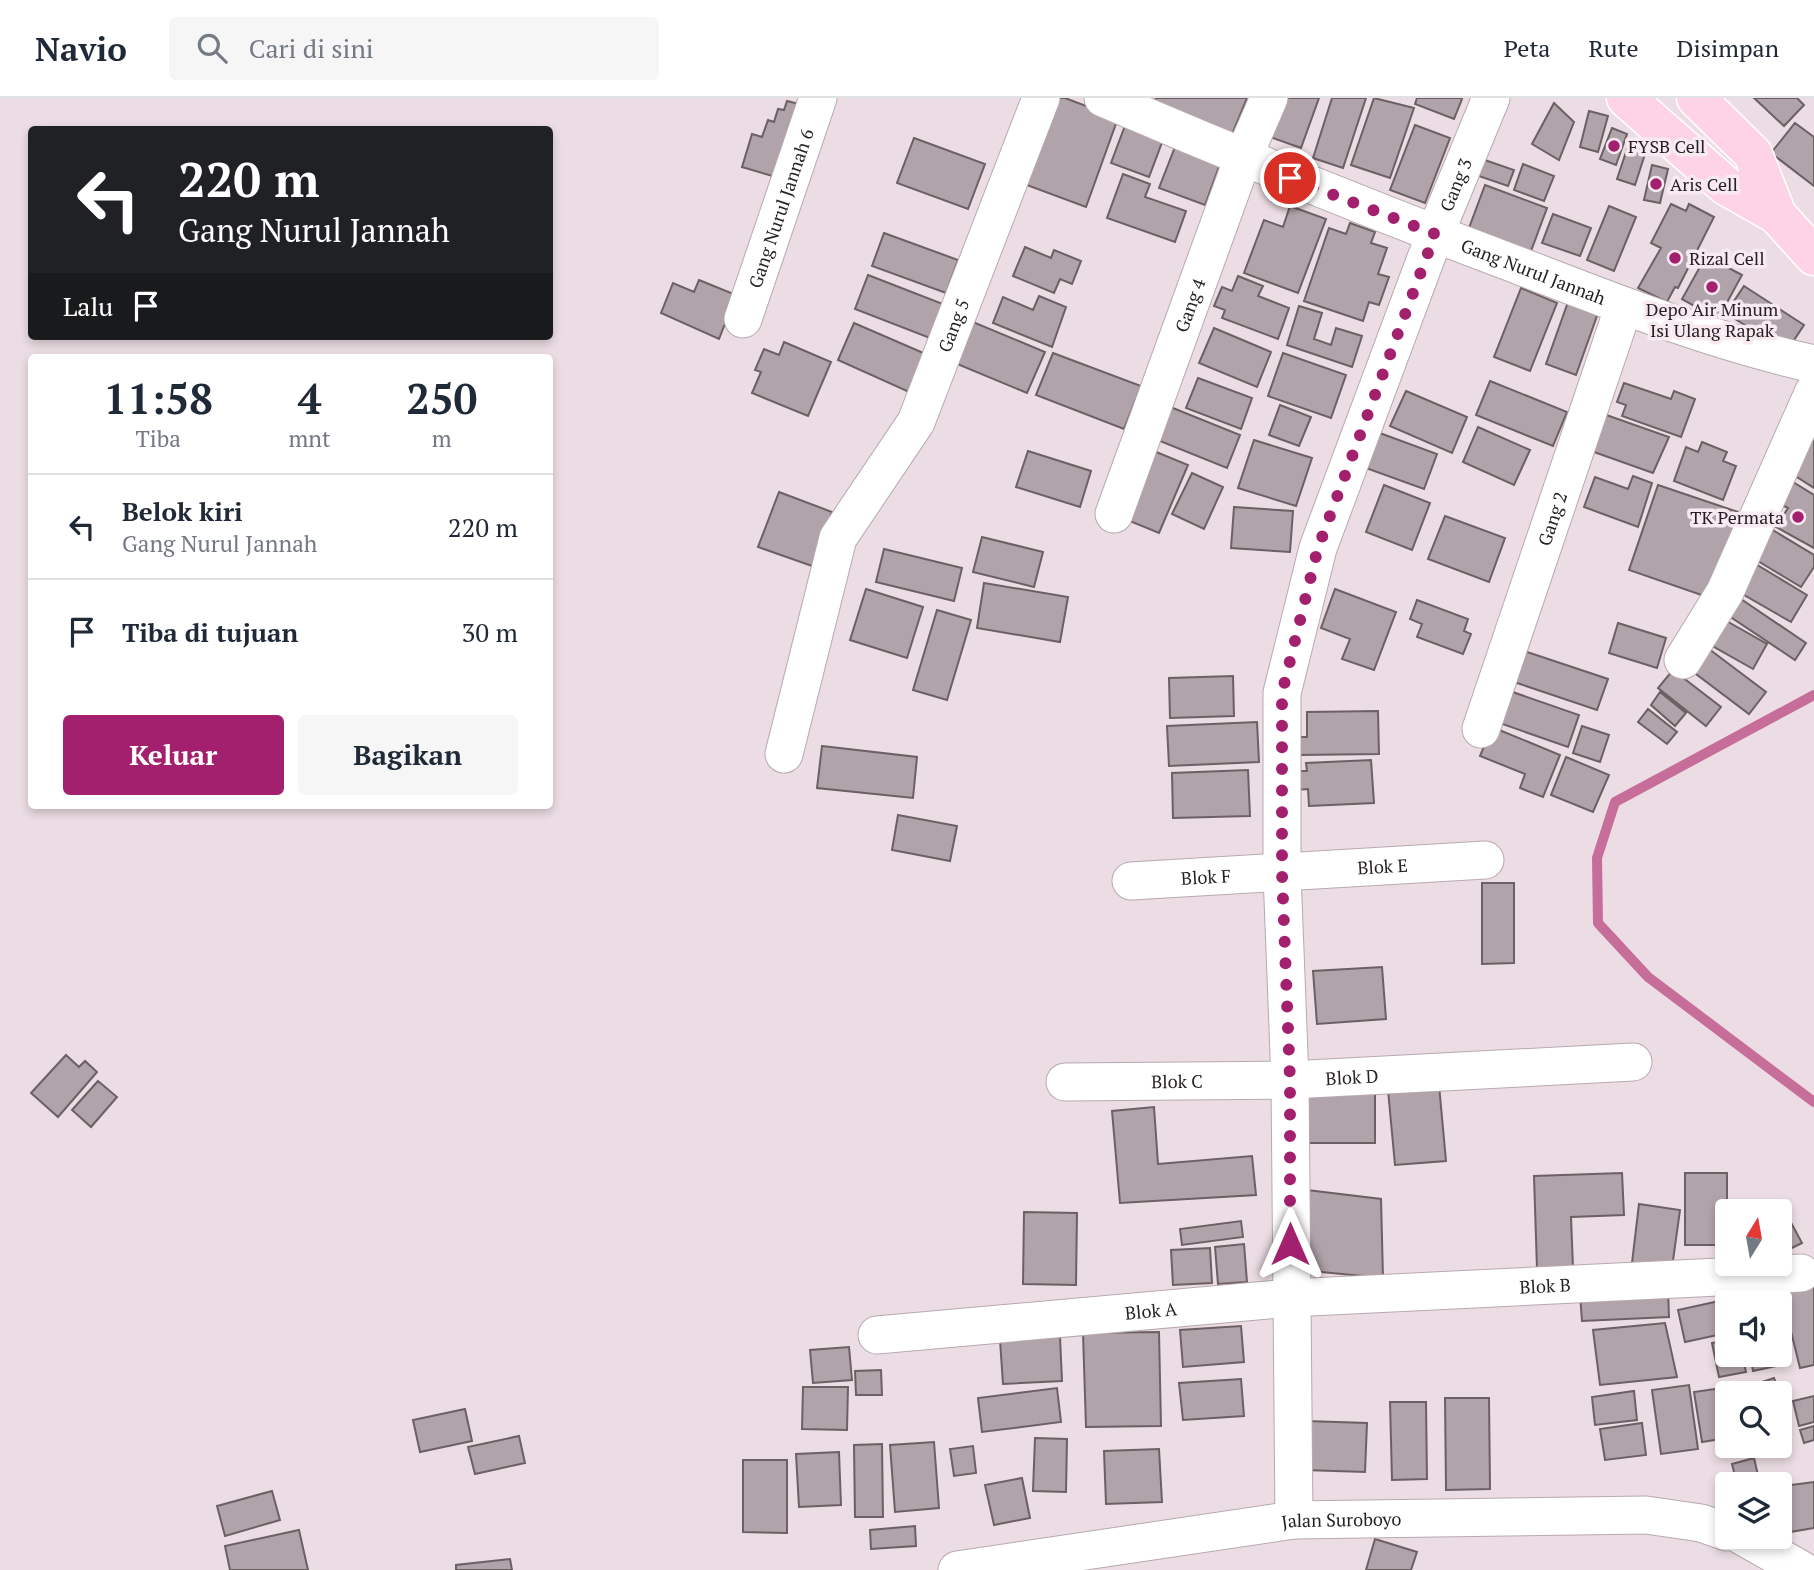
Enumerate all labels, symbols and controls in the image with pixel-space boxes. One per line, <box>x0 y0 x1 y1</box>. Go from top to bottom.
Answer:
search box <box>169 17 659 80</box>
text: Navio <box>35 27 127 70</box>
icon: search <box>193 29 231 67</box>
text: Cari di sini <box>249 31 374 65</box>
text: Peta <box>1504 32 1550 64</box>
text: Rute <box>1588 32 1638 64</box>
text: Disimpan <box>1676 32 1779 64</box>
street label: Gang Nurul Jannah 6 <box>742 125 819 291</box>
place label: FYSB Cell <box>1628 134 1706 158</box>
marker: FYSB Cell <box>1606 138 1622 154</box>
text: 220 m <box>178 146 320 211</box>
pin <box>1260 148 1320 208</box>
icon: left <box>63 154 154 245</box>
street label: Gang 3 <box>1434 154 1477 215</box>
icon: arrive <box>1271 159 1309 197</box>
place label: Aris Cell <box>1670 172 1738 196</box>
marker: Aris Cell <box>1648 176 1664 192</box>
text: Gang Nurul Jannah <box>178 209 450 251</box>
street label: Gang Nurul Jannah <box>1458 233 1609 310</box>
place label: Rizal Cell <box>1689 246 1765 270</box>
marker: Rizal Cell <box>1667 250 1683 266</box>
street label: Gang 4 <box>1169 275 1211 336</box>
marker: Depo Air Minum Isi Ulang Rapak <box>1704 279 1720 295</box>
icon: arrive <box>127 287 165 325</box>
text: Lalu <box>63 289 113 323</box>
street label: Gang 5 <box>932 295 974 356</box>
place label: Depo Air Minum Isi Ulang Rapak <box>1646 297 1779 342</box>
text: 11:58 <box>104 370 213 426</box>
text: 4 <box>298 370 321 426</box>
text: 250 <box>406 370 477 426</box>
text: Tiba <box>136 423 181 454</box>
text: mnt <box>289 423 331 454</box>
text: m <box>432 423 452 454</box>
street label: Gang 2 <box>1532 488 1572 549</box>
text: Belok kiri <box>122 494 243 528</box>
place label: TK Permata <box>1690 505 1784 529</box>
icon: left <box>63 508 101 546</box>
marker: TK Permata <box>1790 509 1806 525</box>
text: 220 m <box>448 510 518 544</box>
text: Gang Nurul Jannah <box>122 528 317 559</box>
icon: arrive <box>63 613 101 651</box>
text: Tiba di tujuan <box>122 615 298 649</box>
text: 30 m <box>462 615 518 649</box>
button: Keluar <box>63 715 284 795</box>
button: Bagikan <box>298 715 518 795</box>
street label: Blok E <box>1357 853 1409 880</box>
street label: Blok F <box>1180 863 1232 890</box>
street label: Blok D <box>1325 1063 1379 1090</box>
street label: Blok C <box>1151 1069 1203 1093</box>
north arrow <box>1715 1199 1792 1276</box>
map controls <box>1715 1199 1792 1549</box>
position arrow <box>1253 1207 1327 1281</box>
street label: Blok B <box>1519 1272 1571 1299</box>
button: sound <box>1715 1290 1792 1367</box>
street label: Blok A <box>1124 1296 1179 1325</box>
button: search <box>1715 1381 1792 1458</box>
button: layers <box>1715 1472 1792 1549</box>
street label: Jalan Suroboyo <box>1280 1506 1401 1534</box>

